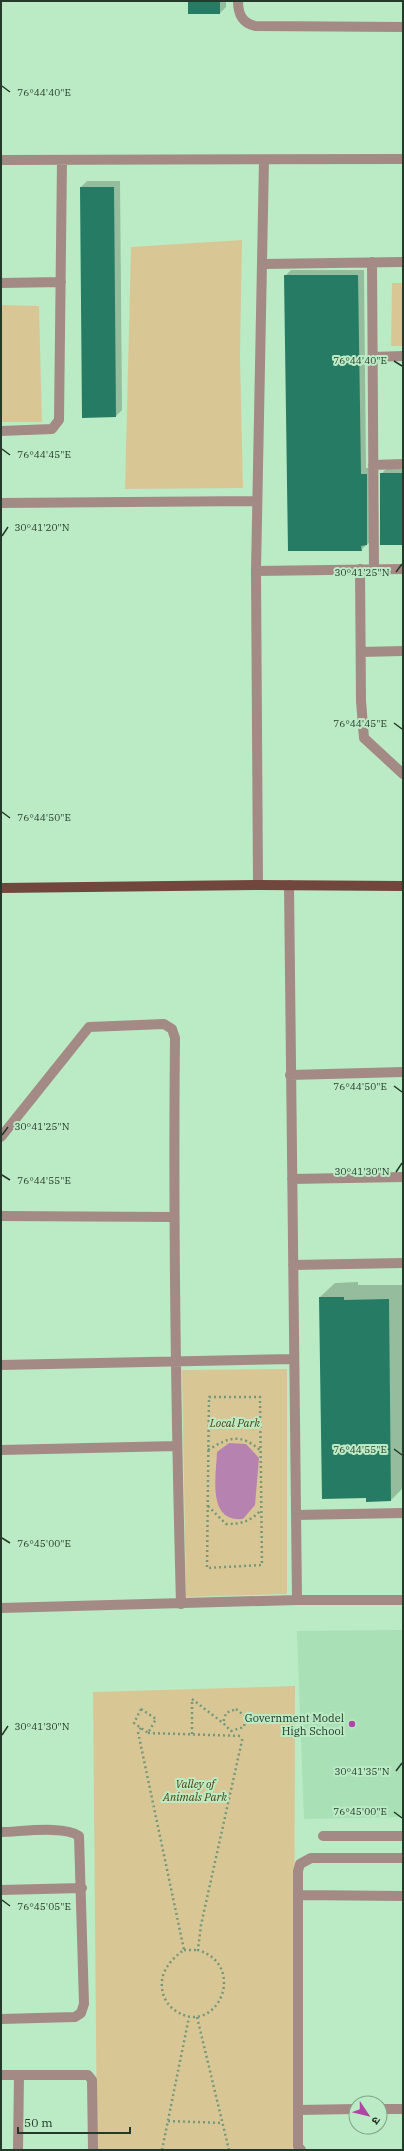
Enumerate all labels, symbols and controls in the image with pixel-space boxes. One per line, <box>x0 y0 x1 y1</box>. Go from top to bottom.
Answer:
text: 76°44'40"E <box>17 86 71 99</box>
text: 76°44'40"E <box>333 354 387 367</box>
text: 76°44'45"E <box>17 448 71 461</box>
text: 30°41'20"N <box>15 521 70 534</box>
text: 30°41'25"N <box>335 566 390 579</box>
text: 76°44'45"E <box>333 717 387 730</box>
text: 76°44'50"E <box>17 811 71 824</box>
text: 76°44'50"E <box>333 1080 387 1093</box>
text: 30°41'25"N <box>15 1120 70 1133</box>
text: 30°41'30"N <box>335 1165 390 1178</box>
text: 76°44'55"E <box>17 1174 71 1187</box>
park label: Local Park <box>209 1416 260 1430</box>
text: 76°44'55"E <box>333 1443 387 1456</box>
text: 76°45'00"E <box>17 1537 71 1550</box>
place label: Government Model High School <box>245 1711 344 1738</box>
marker: Government Model High School <box>347 1719 357 1729</box>
text: 30°41'30"N <box>15 1720 70 1733</box>
text: 30°41'35"N <box>335 1765 390 1778</box>
park label: Valley of Animals Park <box>162 1777 227 1804</box>
text: 76°45'00"E <box>333 1805 387 1818</box>
text: 76°45'05"E <box>17 1900 71 1913</box>
north arrow <box>348 2095 388 2135</box>
scale bar <box>18 2109 130 2135</box>
text: उ <box>368 2114 384 2128</box>
text: 50 m <box>24 2115 53 2130</box>

